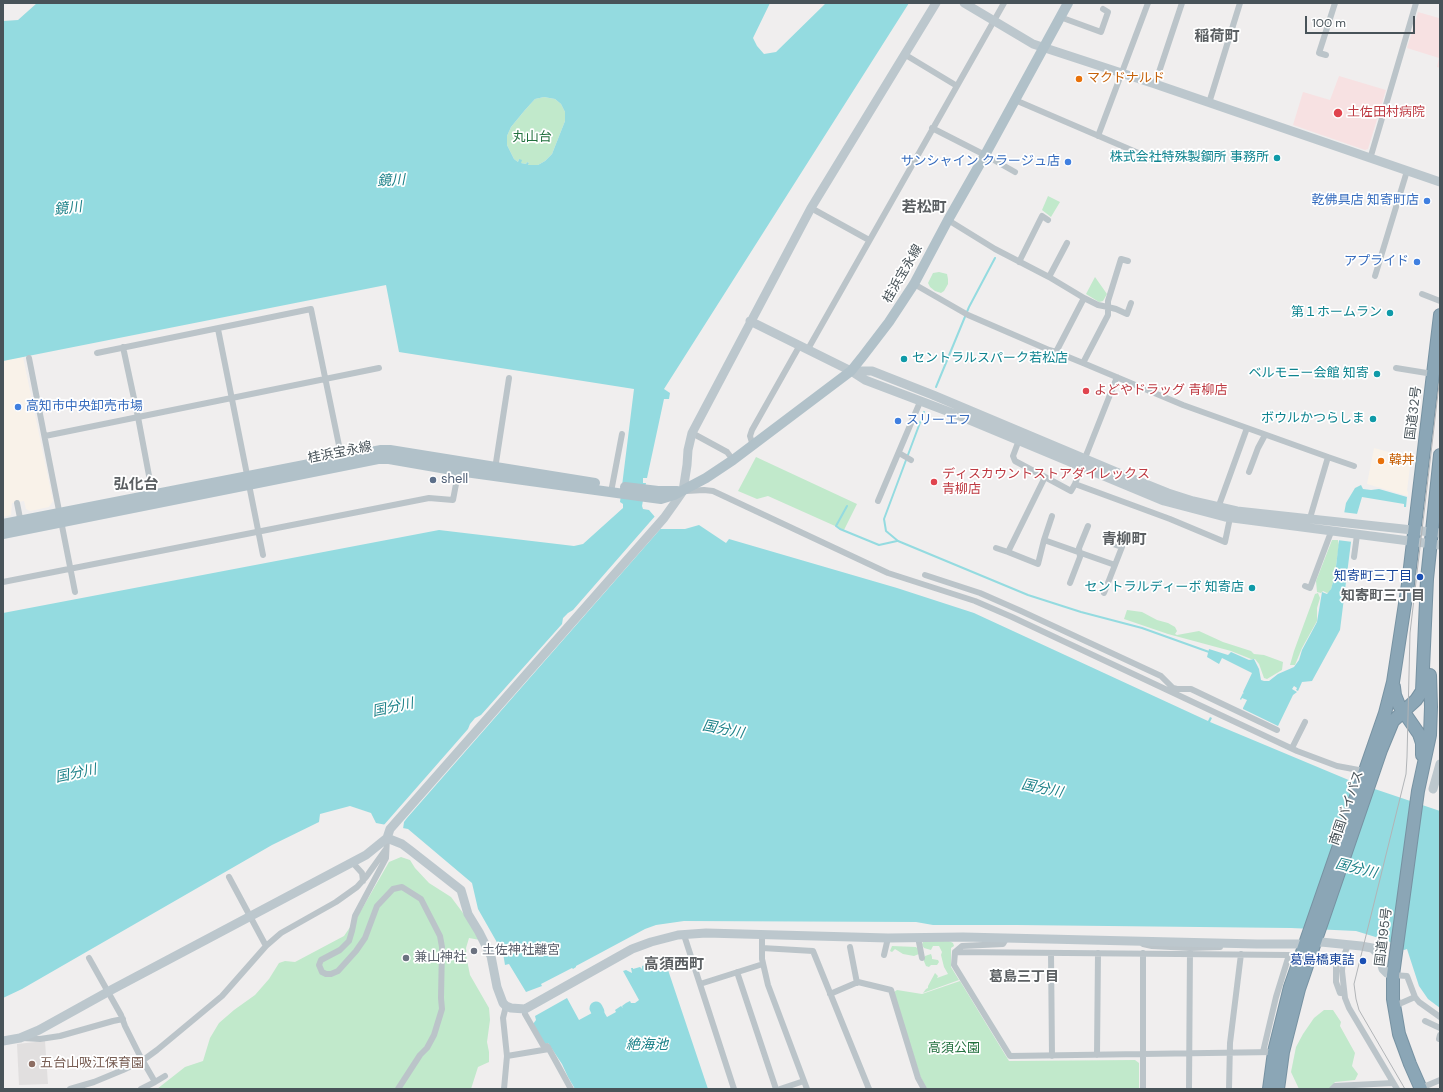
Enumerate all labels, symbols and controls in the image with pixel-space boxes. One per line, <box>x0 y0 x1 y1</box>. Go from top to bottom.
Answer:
scale bar <box>1307 8 1417 34</box>
text: 100 m <box>1312 15 1346 31</box>
district label: 稲荷町 <box>1195 28 1239 46</box>
place label: マクドナルド <box>1087 71 1165 87</box>
marker: マクドナルド <box>1074 74 1084 84</box>
place label: 土佐田村病院 <box>1347 105 1425 121</box>
marker: 土佐田村病院 <box>1332 107 1344 119</box>
park label: 丸山台 <box>513 130 551 146</box>
place label: 株式会社特殊製鋼所 事務所 <box>1110 150 1269 166</box>
marker: 株式会社特殊製鋼所 事務所 <box>1272 153 1282 163</box>
place label: サンシャイン クラージュ店 <box>901 154 1060 170</box>
marker: サンシャイン クラージュ店 <box>1063 157 1073 167</box>
water label: 鏡川 <box>377 172 405 190</box>
place label: 乾佛具店 知寄町店 <box>1312 193 1419 209</box>
marker: 乾佛具店 知寄町店 <box>1422 196 1432 206</box>
water label: 鏡川 <box>53 199 83 219</box>
district label: 若松町 <box>902 199 946 217</box>
street label: 桂浜宝永線 <box>880 242 926 306</box>
place label: アプライド <box>1344 254 1409 270</box>
marker: アプライド <box>1412 257 1422 267</box>
place label: 第１ホームラン <box>1291 305 1382 321</box>
marker: 第１ホームラン <box>1385 308 1395 318</box>
place label: セントラルスパーク若松店 <box>912 351 1068 367</box>
marker: セントラルスパーク若松店 <box>899 354 909 364</box>
place label: ベルモニー会館 知寄 <box>1249 366 1369 382</box>
marker: ベルモニー会館 知寄 <box>1372 369 1382 379</box>
place label: よどやドラッグ 青柳店 <box>1094 383 1227 399</box>
street label: 国道32号 <box>1403 385 1425 441</box>
marker: よどやドラッグ 青柳店 <box>1081 386 1091 396</box>
place label: 高知市中央卸売市場 <box>26 399 143 415</box>
marker: 高知市中央卸売市場 <box>13 402 23 412</box>
place label: ボウルかつらしま <box>1261 411 1365 427</box>
place label: スリーエフ <box>906 413 971 429</box>
marker: ボウルかつらしま <box>1368 414 1378 424</box>
marker: スリーエフ <box>893 416 903 426</box>
street label: 桂浜宝永線 <box>307 439 373 467</box>
place label: 韓丼 <box>1389 453 1415 469</box>
marker: 韓丼 <box>1376 456 1386 466</box>
place label: ディスカウントストアダイレックス 青柳店 <box>942 467 1150 498</box>
place label: shell <box>441 472 468 488</box>
marker: shell <box>428 475 438 485</box>
district label: 弘化台 <box>114 476 158 494</box>
marker: ディスカウントストアダイレックス 青柳店 <box>929 477 939 487</box>
district label: 青柳町 <box>1102 531 1146 549</box>
place label: 知寄町三丁目 <box>1334 569 1412 585</box>
marker: 知寄町三丁目 <box>1415 572 1425 582</box>
place label: セントラルディーボ 知寄店 <box>1085 580 1244 596</box>
marker: セントラルディーボ 知寄店 <box>1247 583 1257 593</box>
district label: 知寄町三丁目 <box>1341 588 1425 604</box>
water label: 国分川 <box>371 695 415 721</box>
water label: 国分川 <box>701 718 745 742</box>
water label: 国分川 <box>54 761 98 787</box>
street label: 南国バイパス <box>1327 769 1367 847</box>
water label: 国分川 <box>1020 776 1064 802</box>
water label: 国分川 <box>1334 856 1378 882</box>
street label: 国道195号 <box>1373 907 1395 967</box>
place label: 土佐神社離宮 <box>482 943 560 959</box>
marker: 土佐神社離宮 <box>469 946 479 956</box>
place label: 兼山神社 <box>414 950 466 966</box>
marker: 兼山神社 <box>401 953 411 963</box>
place label: 葛島橋東詰 <box>1290 953 1355 969</box>
district label: 高須西町 <box>644 956 704 974</box>
marker: 葛島橋東詰 <box>1358 956 1368 966</box>
district label: 葛島三丁目 <box>989 969 1059 985</box>
water label: 絶海池 <box>626 1037 668 1053</box>
park label: 高須公園 <box>928 1041 980 1057</box>
place label: 五台山吸江保育園 <box>40 1056 144 1072</box>
marker: 五台山吸江保育園 <box>27 1059 37 1069</box>

